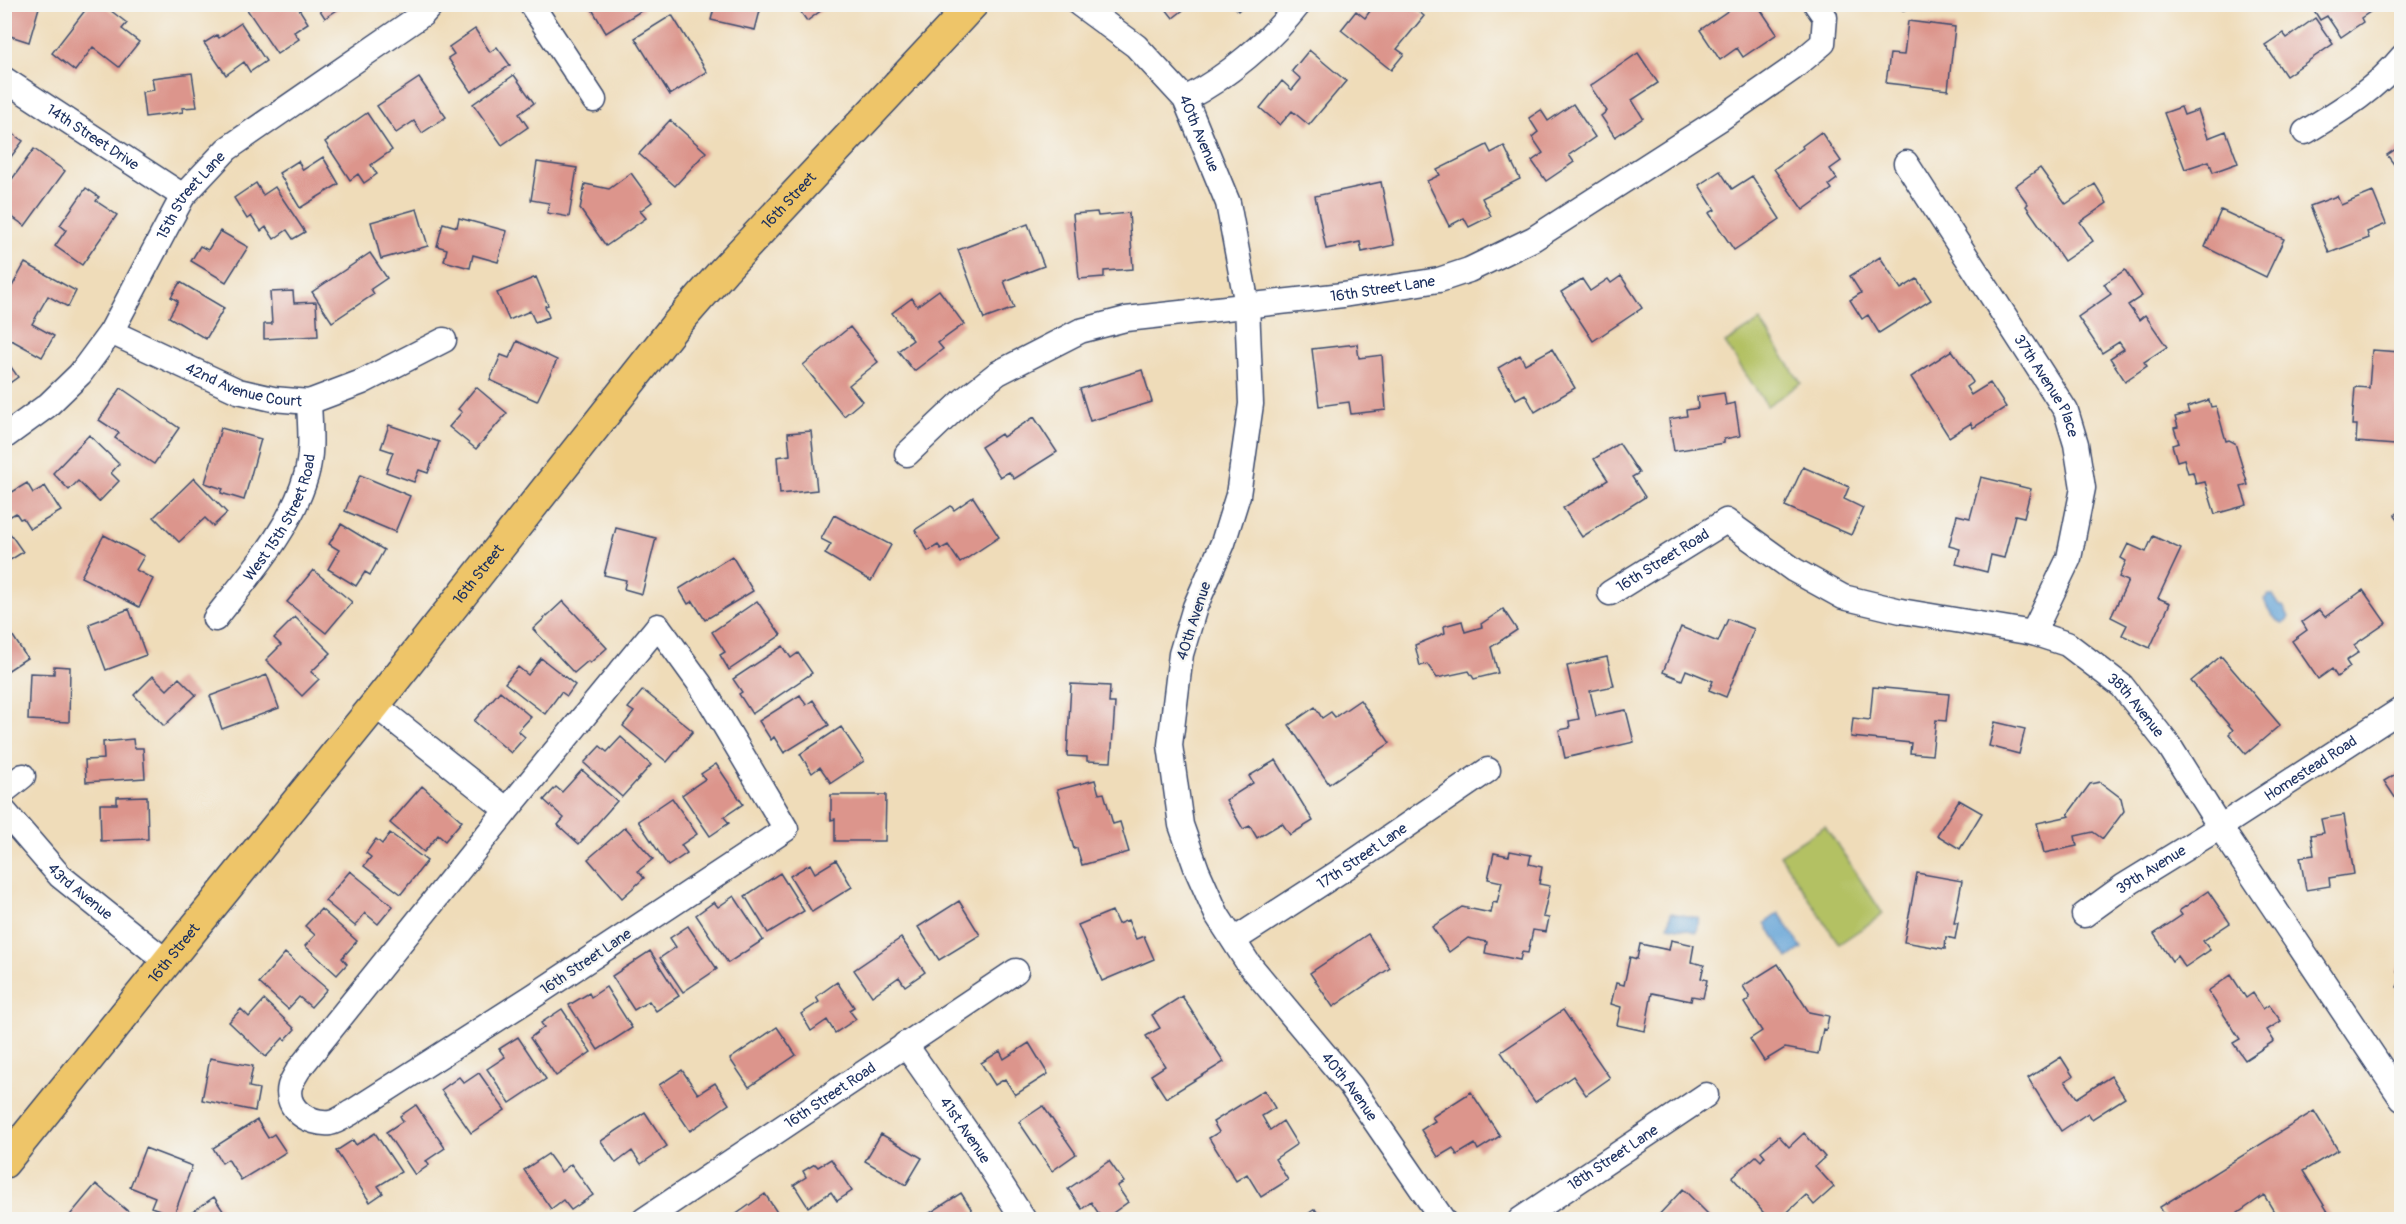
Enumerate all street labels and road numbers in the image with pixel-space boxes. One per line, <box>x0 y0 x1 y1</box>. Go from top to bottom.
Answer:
street label: 40th Avenue <box>1175 92 1224 175</box>
street label: 14th Street Drive <box>43 100 143 175</box>
street label: 15th Street Lane <box>152 147 230 243</box>
street label: 16th Street <box>757 167 821 233</box>
street label: 16th Street Lane <box>1329 271 1437 306</box>
street label: 37th Avenue Place <box>2010 331 2083 440</box>
street label: 42nd Avenue Court <box>182 358 304 411</box>
street label: West 15th Street Road <box>239 453 319 585</box>
street label: 16th Street Road <box>1613 524 1713 596</box>
street label: 16th Street <box>449 540 509 608</box>
street label: 40th Avenue <box>1172 579 1216 663</box>
street label: 38th Avenue <box>2104 669 2168 741</box>
street label: Homestead Road <box>2261 731 2360 805</box>
street label: 17th Street Lane <box>1313 818 1411 893</box>
street label: 39th Avenue <box>2112 840 2190 898</box>
street label: 43rd Avenue <box>43 859 117 924</box>
street label: 16th Street <box>144 919 204 987</box>
street label: 16th Street Lane <box>537 924 636 999</box>
street label: 40th Avenue <box>1317 1048 1382 1125</box>
street label: 16th Street Road <box>781 1058 879 1133</box>
street label: 41st Avenue <box>935 1093 995 1167</box>
street label: 18th Street Lane <box>1564 1120 1662 1195</box>

